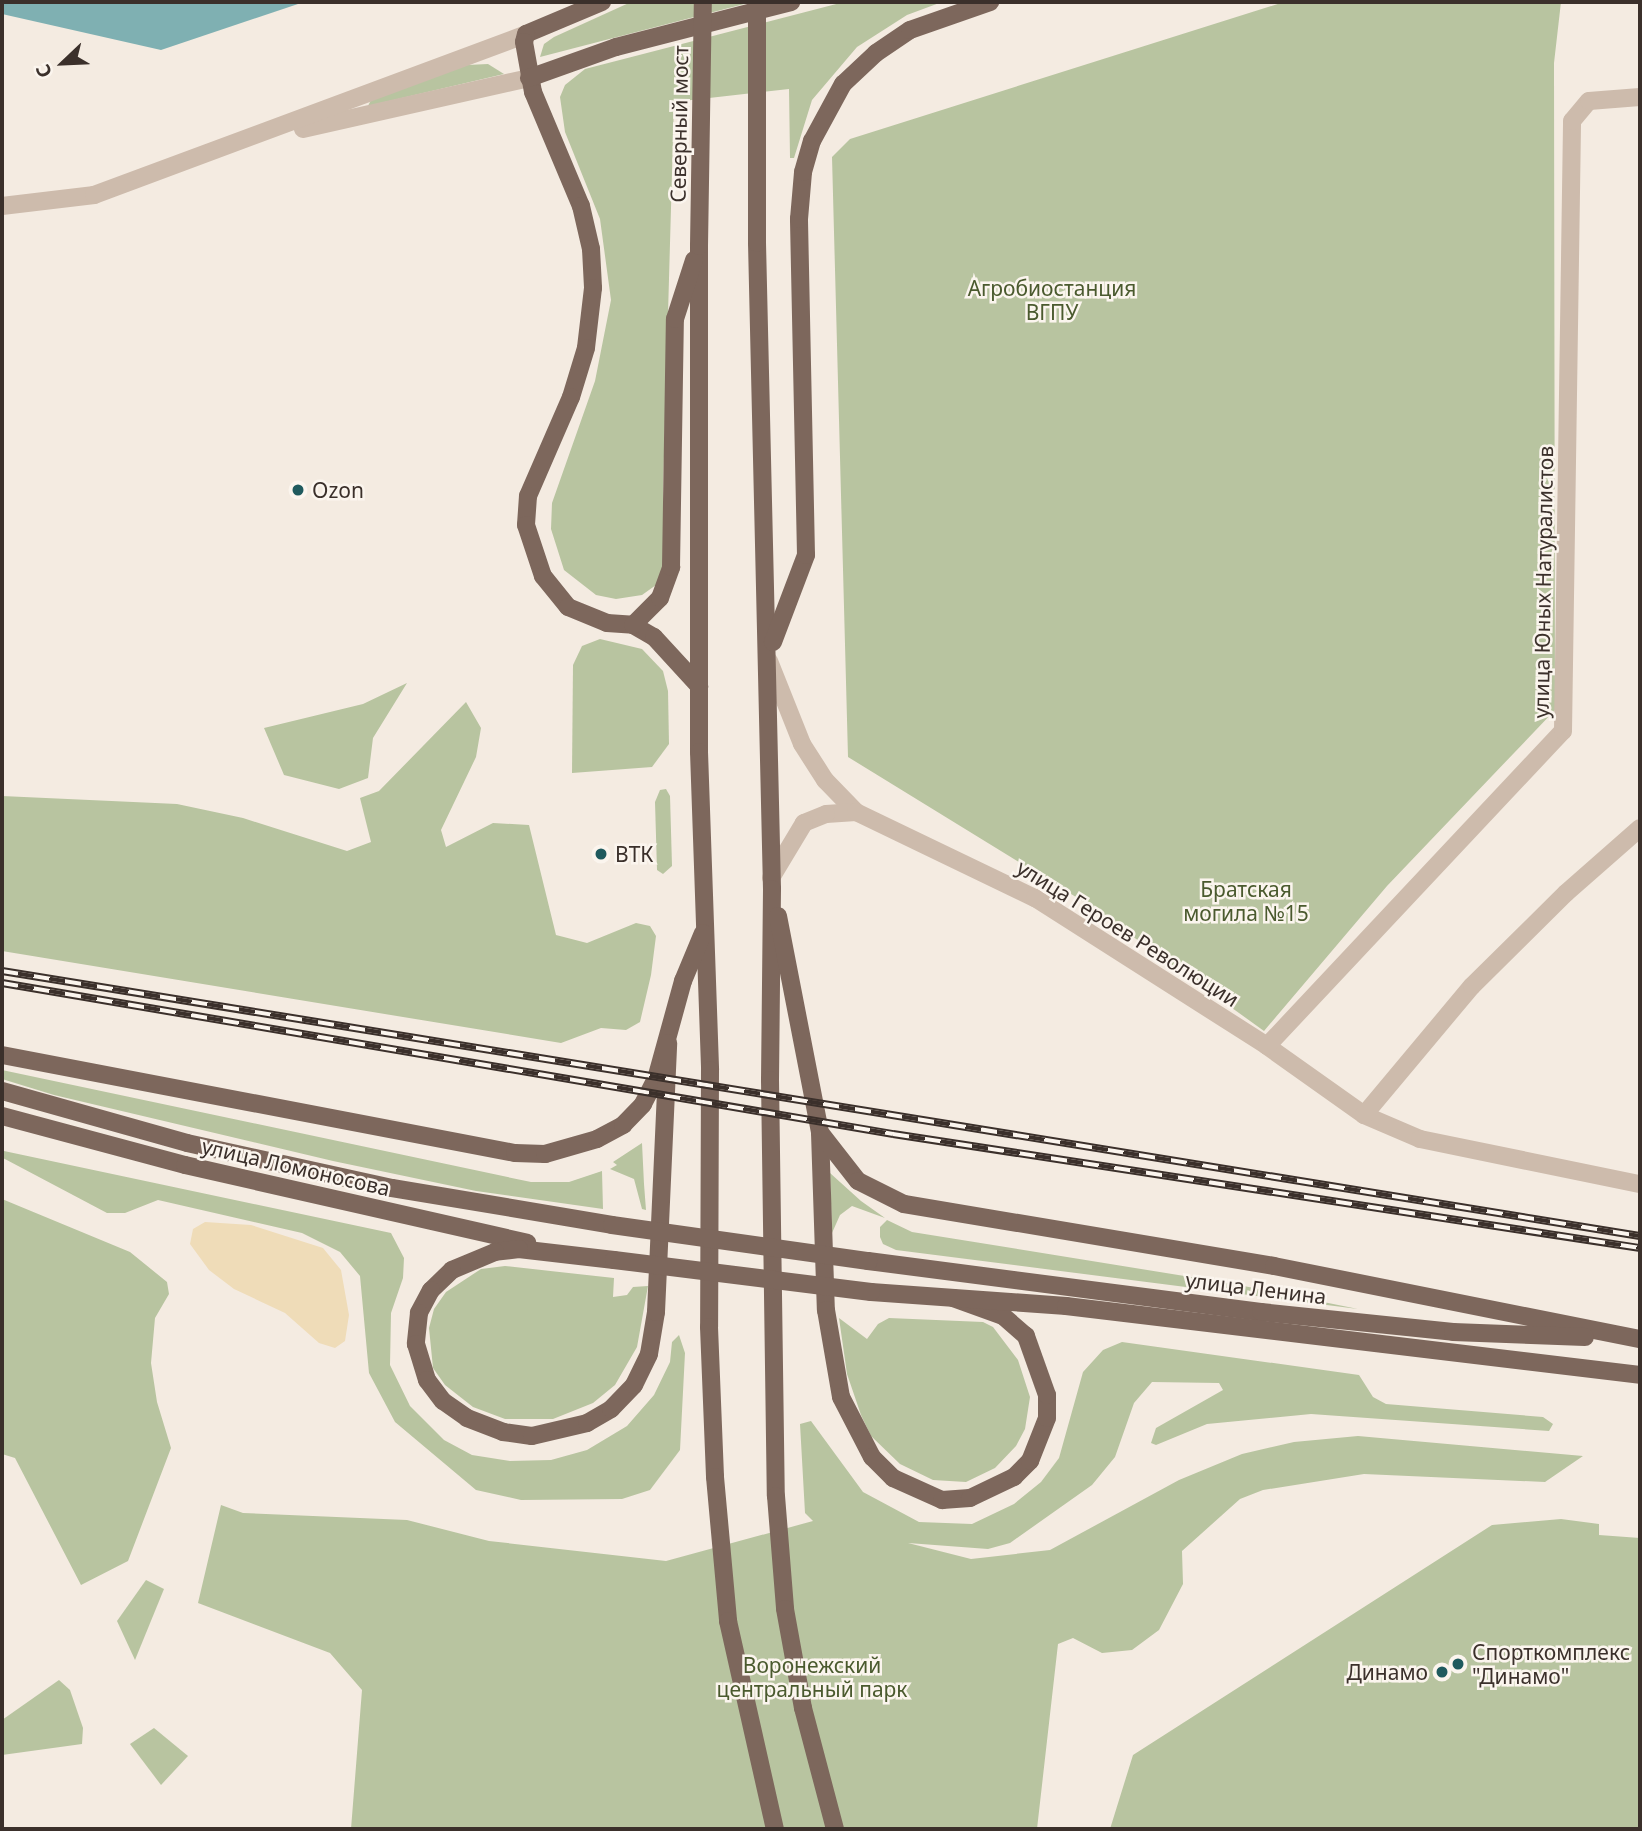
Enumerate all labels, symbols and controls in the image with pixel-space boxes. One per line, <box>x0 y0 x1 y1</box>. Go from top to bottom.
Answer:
north arrow <box>28 28 98 98</box>
street label: Северный мост <box>665 45 693 203</box>
text: С <box>29 60 58 82</box>
park label: Агробиостанция ВГПУ <box>968 275 1136 325</box>
street label: улица Юных Натуралистов <box>1528 446 1558 718</box>
place label: Ozon <box>312 477 364 503</box>
marker: Ozon <box>290 482 306 498</box>
place label: ВТК <box>615 841 653 867</box>
marker: ВТК <box>593 846 609 862</box>
street label: улица Героев Революции <box>1012 854 1244 1012</box>
park label: Братская могила №15 <box>1183 876 1309 926</box>
street label: улица Ломоносова <box>200 1133 392 1201</box>
street label: улица Ленина <box>1184 1267 1328 1309</box>
place label: Спорткомплекс "Динамо" <box>1472 1639 1630 1689</box>
park label: Воронежский центральный парк <box>717 1652 907 1702</box>
marker: Спорткомплекс "Динамо" <box>1450 1656 1466 1672</box>
place label: Динамо <box>1346 1659 1428 1685</box>
marker: Динамо <box>1434 1664 1450 1680</box>

